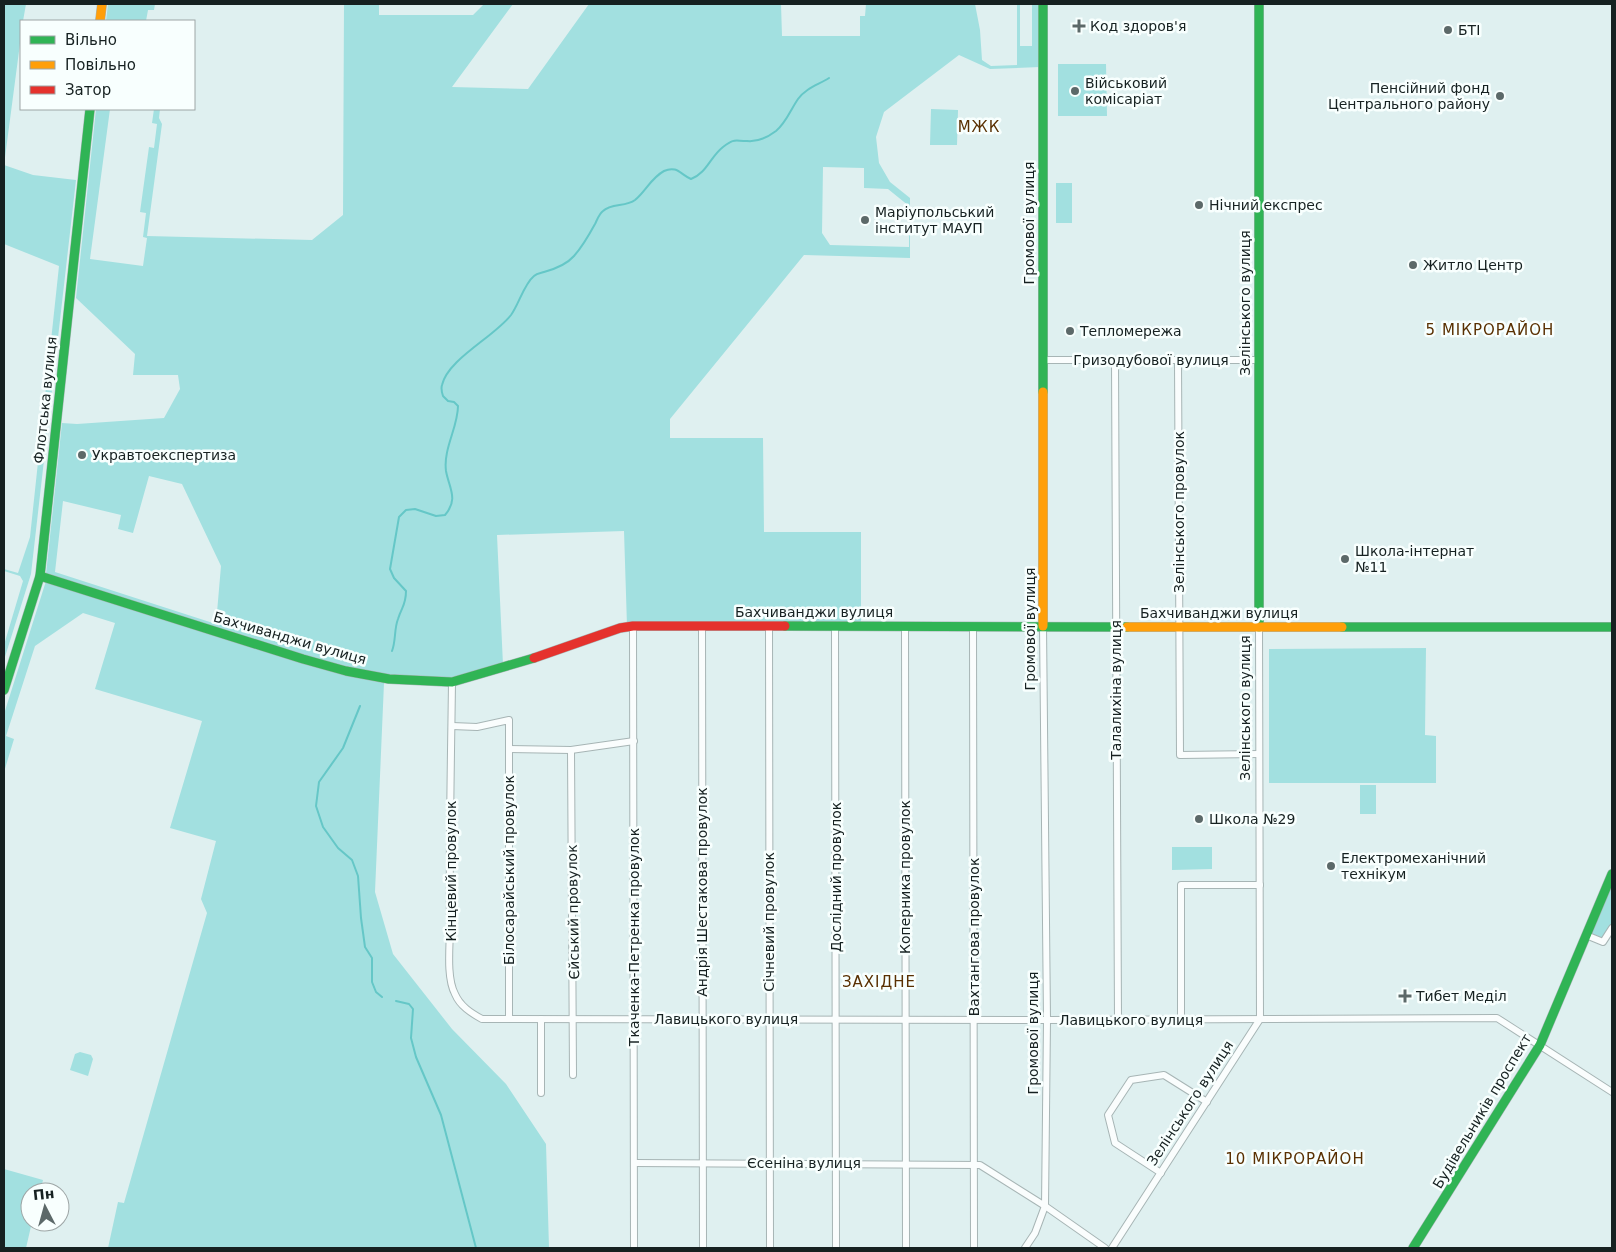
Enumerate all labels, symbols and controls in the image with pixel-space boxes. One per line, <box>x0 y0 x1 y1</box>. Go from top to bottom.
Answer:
place label: Код здоров'я <box>1090 18 1186 34</box>
marker: Код здоров'я <box>1072 19 1086 33</box>
legend <box>20 20 195 110</box>
place label: БТІ <box>1458 22 1480 38</box>
marker: БТІ <box>1442 24 1454 36</box>
text: Вільно <box>65 31 117 49</box>
text: Повільно <box>65 56 136 74</box>
place label: Військовий комісаріат <box>1085 75 1167 107</box>
place label: Пенсійний фонд Центрального району <box>1328 80 1490 112</box>
text: Затор <box>65 81 111 99</box>
marker: Військовий комісаріат <box>1069 85 1081 97</box>
marker: Пенсійний фонд Центрального району <box>1494 90 1506 102</box>
district label: МЖК <box>958 118 1000 136</box>
street label: Громової вулиця <box>1021 162 1037 284</box>
place label: Нічний експрес <box>1209 197 1323 213</box>
marker: Нічний експрес <box>1193 199 1205 211</box>
place label: Маріупольський інститут МАУП <box>875 204 994 236</box>
marker: Маріупольський інститут МАУП <box>859 214 871 226</box>
street label: Зелінського вулиця <box>1237 230 1253 376</box>
place label: Житло Центр <box>1423 257 1523 273</box>
marker: Житло Центр <box>1407 259 1419 271</box>
district label: 5 МІКРОРАЙОН <box>1426 320 1554 339</box>
place label: Тепломережа <box>1079 323 1182 339</box>
marker: Тепломережа <box>1064 325 1076 337</box>
street label: Флотська вулиця <box>30 336 60 464</box>
street label: Гризодубової вулиця <box>1073 352 1229 368</box>
street label: Зелінського провулок <box>1171 431 1187 593</box>
place label: Укравтоекспертиза <box>92 447 236 463</box>
marker: Укравтоекспертиза <box>76 449 88 461</box>
place label: Школа-інтернат №11 <box>1355 543 1474 575</box>
marker: Школа-інтернат №11 <box>1339 553 1351 565</box>
street label: Громової вулиця <box>1022 568 1038 690</box>
street label: Бахчиванджи вулиця <box>735 604 893 620</box>
street label: Бахчиванджи вулиця <box>1140 605 1298 621</box>
street label: Бахчиванджи вулиця <box>212 609 368 667</box>
street label: Талалихіна вулиця <box>1108 620 1124 761</box>
street label: Зелінського вулиця <box>1237 635 1253 781</box>
street label: Білосарайський провулок <box>501 775 517 965</box>
street label: Андрія Шестакова провулок <box>694 787 710 997</box>
street label: Кінцевий провулок <box>443 800 459 942</box>
street label: Коперника провулок <box>897 800 913 954</box>
street label: Дослідний провулок <box>828 802 844 952</box>
place label: Школа №29 <box>1209 811 1295 827</box>
marker: Школа №29 <box>1193 813 1205 825</box>
street label: Ткаченка-Петренка провулок <box>626 828 642 1047</box>
street label: Єйський провулок <box>564 844 582 980</box>
place label: Електромеханічний технікум <box>1341 850 1486 882</box>
street label: Січневий провулок <box>761 852 777 992</box>
street label: Вахтангова провулок <box>966 858 982 1016</box>
marker: Електромеханічний технікум <box>1325 860 1337 872</box>
street label: Громової вулиця <box>1025 972 1041 1094</box>
district label: ЗАХІДНЕ <box>842 973 916 991</box>
place label: Тибет Меділ <box>1415 988 1507 1004</box>
marker: Тибет Меділ <box>1398 989 1412 1003</box>
street label: Лавицького вулиця <box>654 1011 798 1027</box>
street label: Лавицького вулиця <box>1059 1012 1203 1028</box>
street label: Будівельників проспект <box>1429 1031 1535 1191</box>
street label: Зелінського вулиця <box>1144 1038 1236 1168</box>
district label: 10 МІКРОРАЙОН <box>1225 1149 1365 1168</box>
street label: Єсеніна вулиця <box>747 1155 861 1171</box>
north arrow <box>20 1182 70 1232</box>
text: Пн <box>32 1185 55 1203</box>

